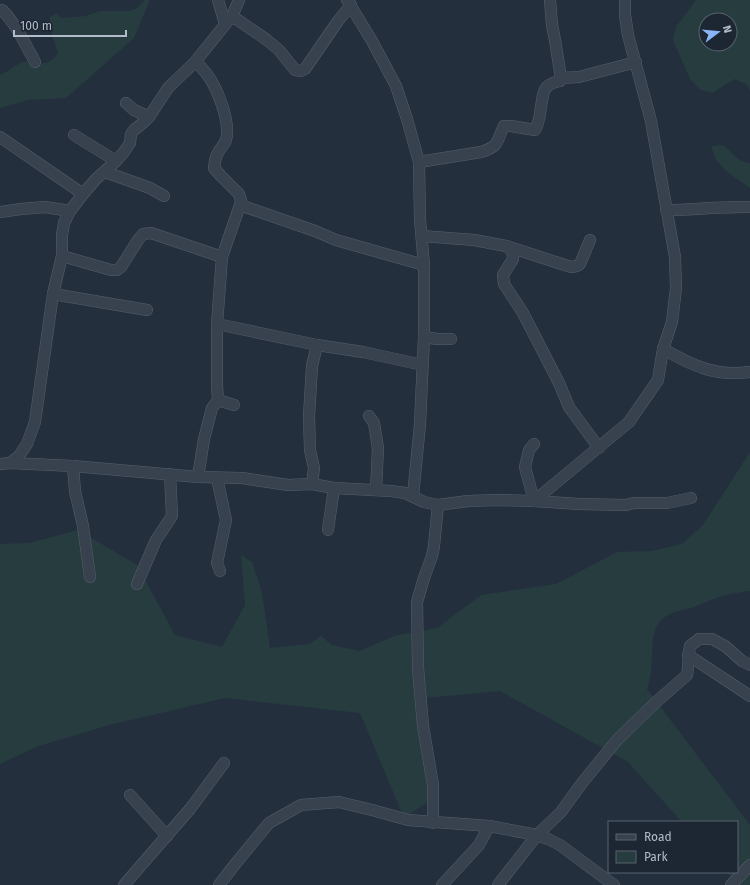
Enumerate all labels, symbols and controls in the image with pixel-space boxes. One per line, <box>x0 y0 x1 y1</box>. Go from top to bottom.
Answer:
scale bar <box>14 12 126 38</box>
north arrow <box>698 12 738 52</box>
text: 100 m <box>20 19 52 33</box>
text: N <box>720 24 734 35</box>
legend <box>608 821 738 873</box>
text: Road <box>644 830 672 844</box>
text: Park <box>644 850 668 864</box>

